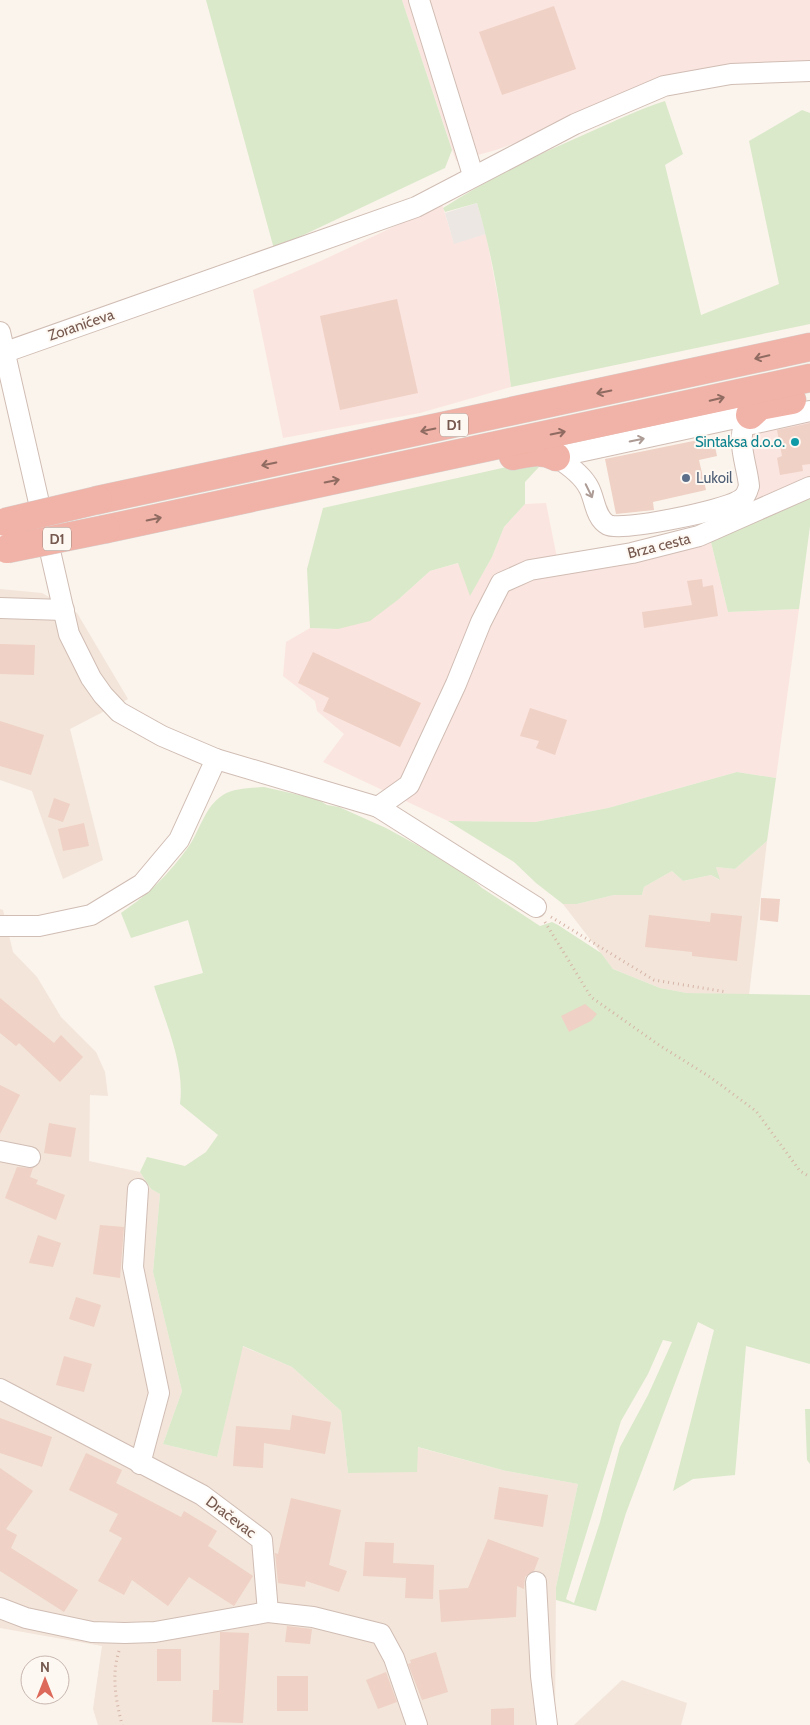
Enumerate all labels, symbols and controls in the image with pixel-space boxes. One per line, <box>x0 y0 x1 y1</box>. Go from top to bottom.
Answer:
street label: Zoranićeva <box>46 305 117 345</box>
one-way arrow <box>755 353 771 362</box>
one-way arrow <box>596 388 612 397</box>
one-way arrow <box>709 393 725 403</box>
road number: D1 <box>440 414 468 436</box>
one-way arrow <box>420 426 436 435</box>
one-way arrow <box>550 427 566 437</box>
place label: Sintaksa d.o.o. <box>695 433 785 451</box>
one-way arrow <box>629 434 645 444</box>
marker: Sintaksa d.o.o. <box>789 436 801 448</box>
one-way arrow <box>261 460 277 470</box>
place label: Lukoil <box>696 469 733 487</box>
marker: Lukoil <box>680 472 692 484</box>
one-way arrow <box>324 476 340 485</box>
one-way arrow <box>584 484 594 499</box>
one-way arrow <box>145 514 161 523</box>
road number: D1 <box>43 528 71 550</box>
street label: Brza cesta <box>626 529 693 562</box>
street label: Dračevac <box>202 1492 260 1542</box>
north arrow <box>20 1655 70 1705</box>
text: N <box>40 1658 50 1676</box>

